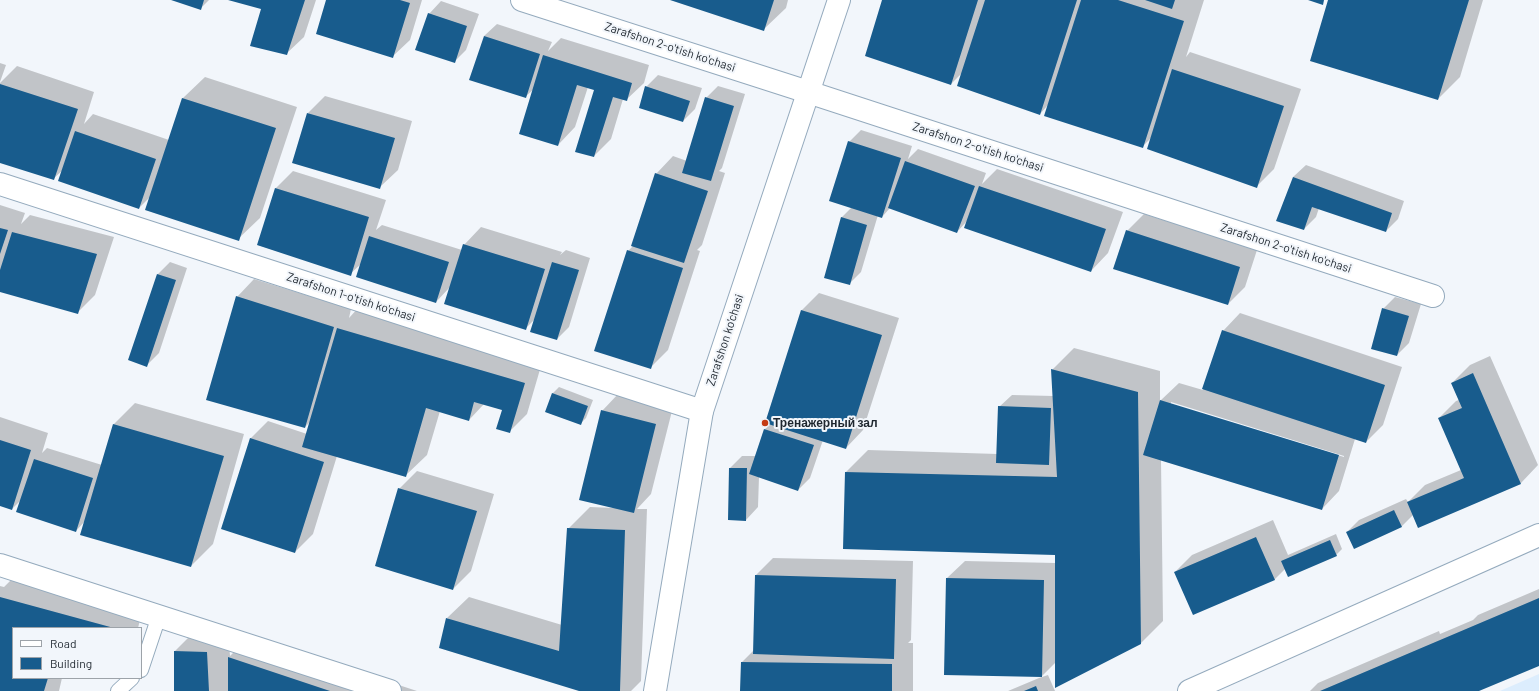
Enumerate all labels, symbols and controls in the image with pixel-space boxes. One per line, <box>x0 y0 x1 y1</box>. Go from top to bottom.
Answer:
street label: Zarafshon 2-o'tish ko'chasi <box>603 19 737 75</box>
street label: Zarafshon 2-o'tish ko'chasi <box>911 119 1045 175</box>
street label: Zarafshon 2-o'tish ko'chasi <box>1219 220 1353 276</box>
street label: Zarafshon 1-o'tish ko'chasi <box>285 269 417 325</box>
street label: Zarafshon ko'chasi <box>703 292 747 388</box>
place label: Тренажерный зал <box>773 416 878 430</box>
marker: Тренажерный зал <box>760 418 770 428</box>
legend <box>12 627 142 679</box>
text: Road <box>50 636 77 650</box>
text: Building <box>50 656 92 670</box>

